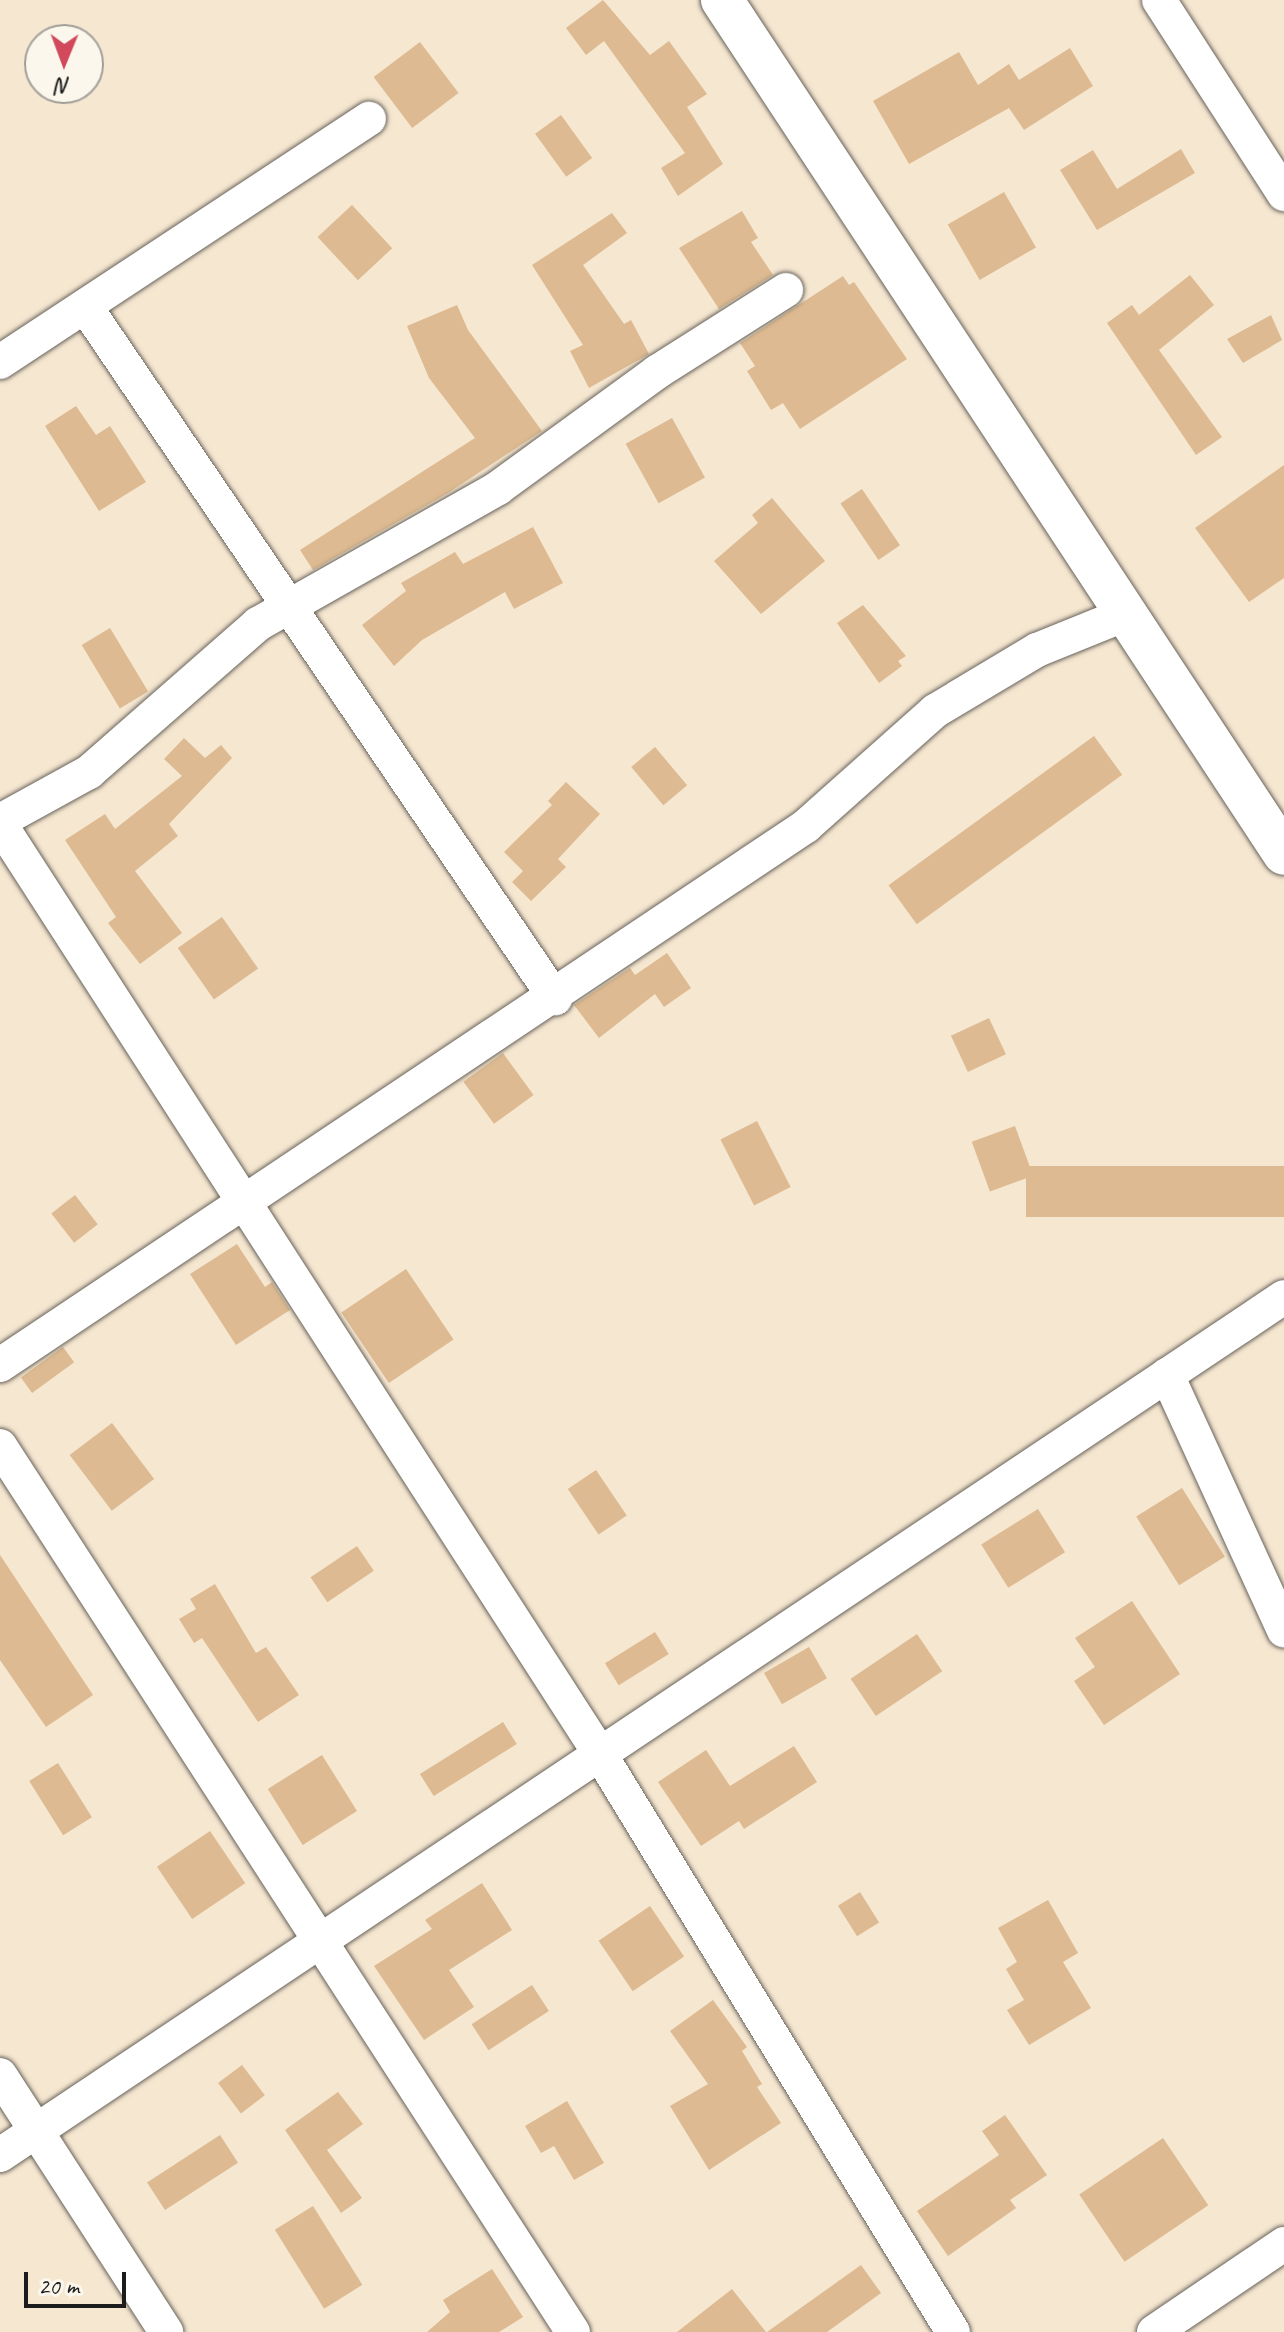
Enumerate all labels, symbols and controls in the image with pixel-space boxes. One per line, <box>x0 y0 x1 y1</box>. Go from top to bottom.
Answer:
north arrow <box>24 24 104 104</box>
text: N <box>57 72 71 100</box>
scale bar <box>28 2256 130 2306</box>
text: 20 m <box>38 2271 79 2301</box>

